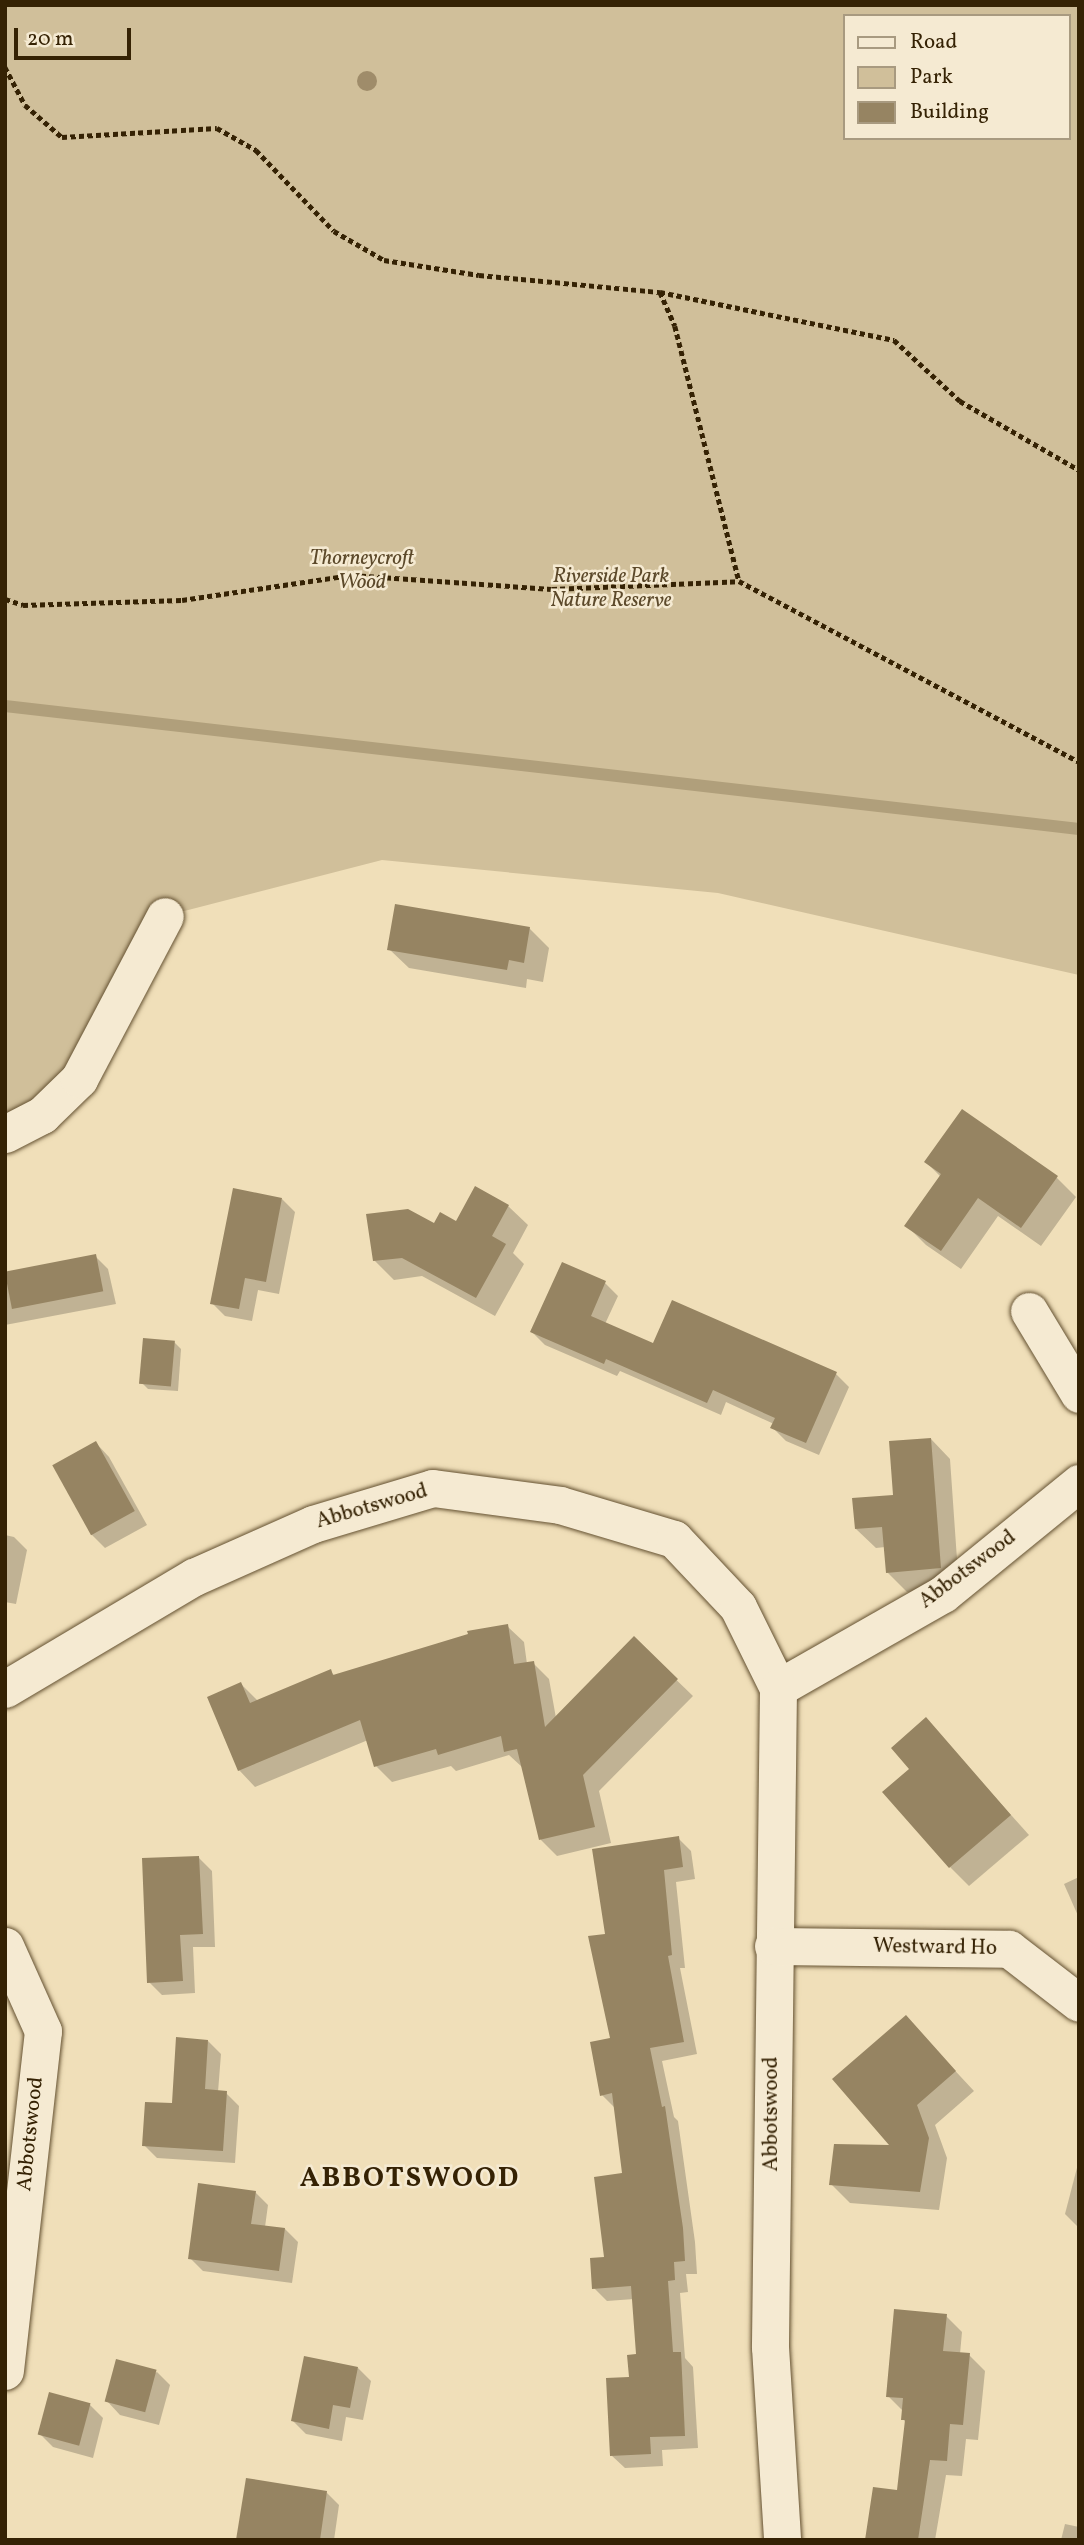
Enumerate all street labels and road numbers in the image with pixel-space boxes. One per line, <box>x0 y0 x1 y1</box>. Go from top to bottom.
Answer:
street label: Abbotswood <box>313 1479 431 1535</box>
street label: Abbotswood <box>915 1525 1021 1615</box>
street label: Westward Ho <box>873 1934 997 1962</box>
street label: Abbotswood <box>759 2057 785 2171</box>
street label: Abbotswood <box>12 2076 50 2192</box>

